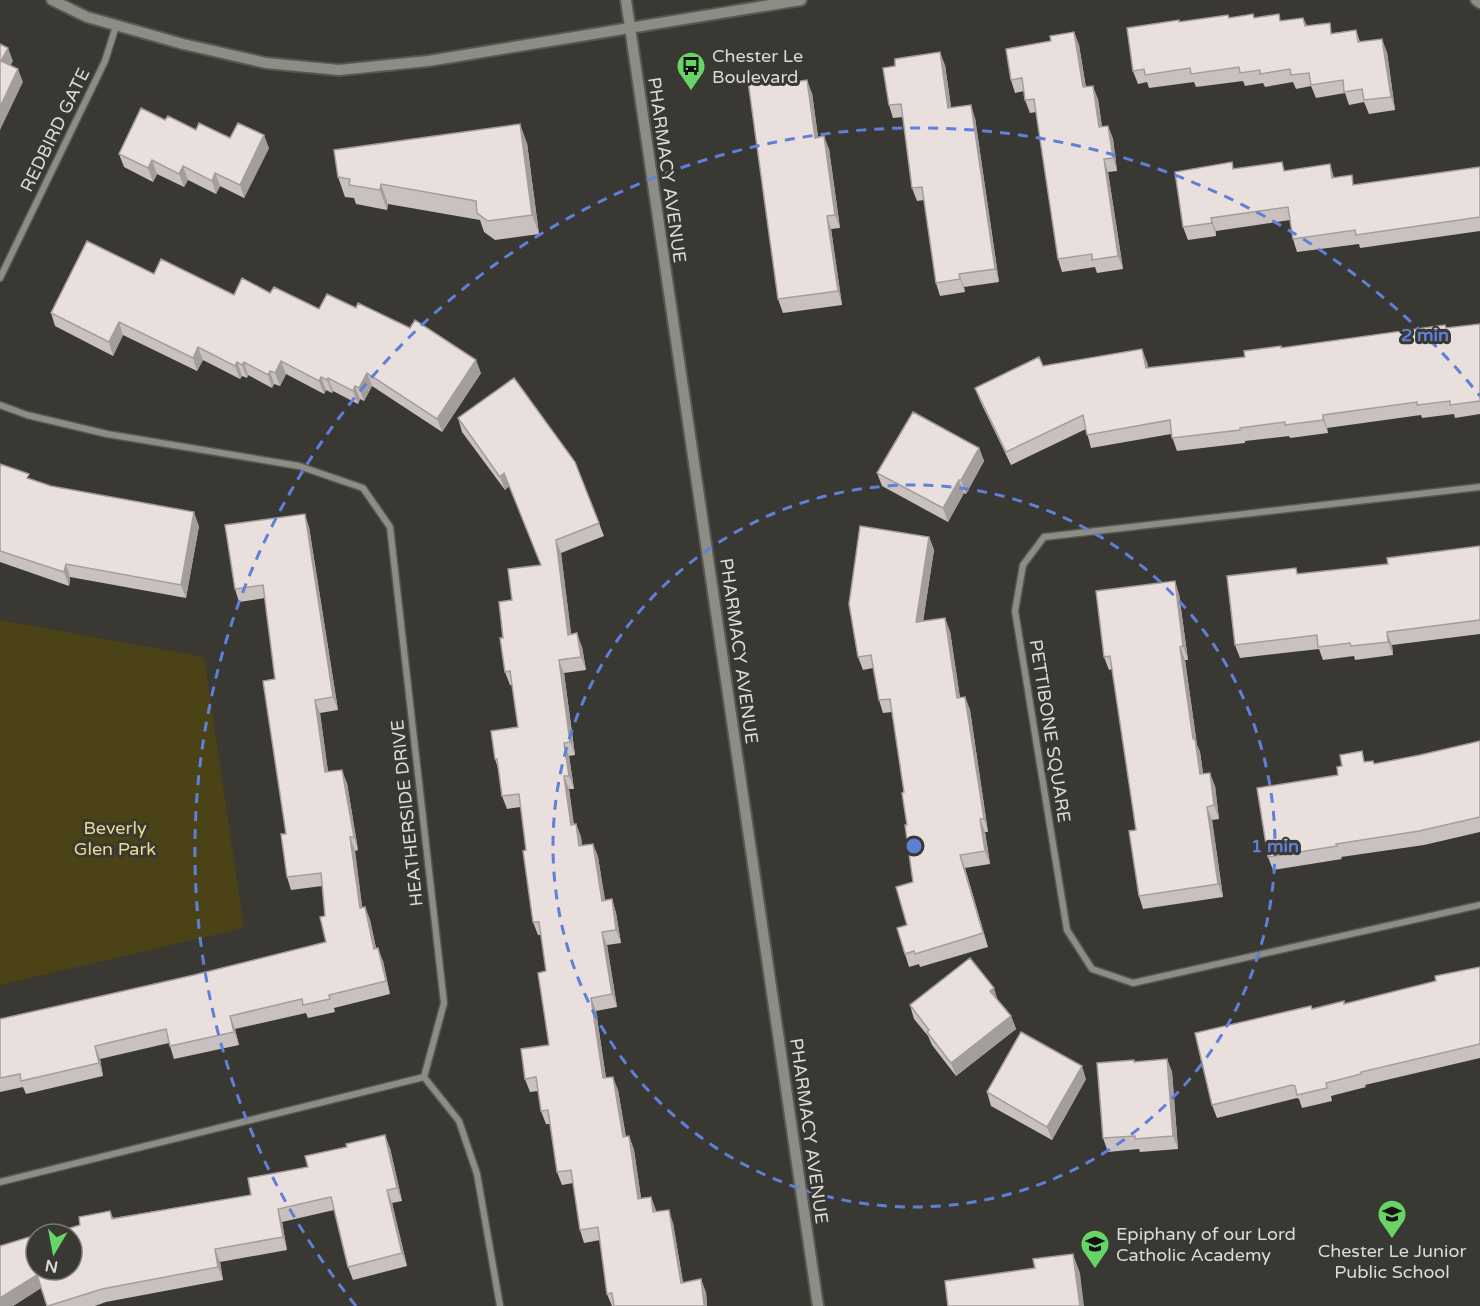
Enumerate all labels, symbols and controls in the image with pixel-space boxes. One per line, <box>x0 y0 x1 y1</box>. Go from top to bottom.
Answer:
place label: Chester Le Boulevard <box>712 45 803 88</box>
bus stop icon: Chester Le Boulevard <box>675 50 707 92</box>
street label: REDBIRD GATE <box>16 65 94 195</box>
street label: PHARMACY AVENUE <box>643 76 691 264</box>
text: 2 min <box>1401 324 1449 346</box>
street label: PHARMACY AVENUE <box>715 557 763 745</box>
street label: PETTIBONE SQUARE <box>1025 638 1075 824</box>
street label: HEATHERSIDE DRIVE <box>386 719 428 907</box>
park label: Beverly Glen Park <box>74 817 156 860</box>
text: 1 min <box>1251 835 1299 857</box>
centre of rings <box>904 836 924 856</box>
street label: PHARMACY AVENUE <box>785 1037 833 1225</box>
school or university icon: Chester Le Junior Public School <box>1376 1198 1408 1240</box>
north arrow <box>24 1222 84 1282</box>
place label: Epiphany of our Lord Catholic Academy <box>1116 1223 1296 1266</box>
school or university icon: Epiphany of our Lord Catholic Academy <box>1079 1228 1111 1270</box>
place label: Chester Le Junior Public School <box>1318 1240 1466 1283</box>
text: N <box>44 1255 60 1277</box>

